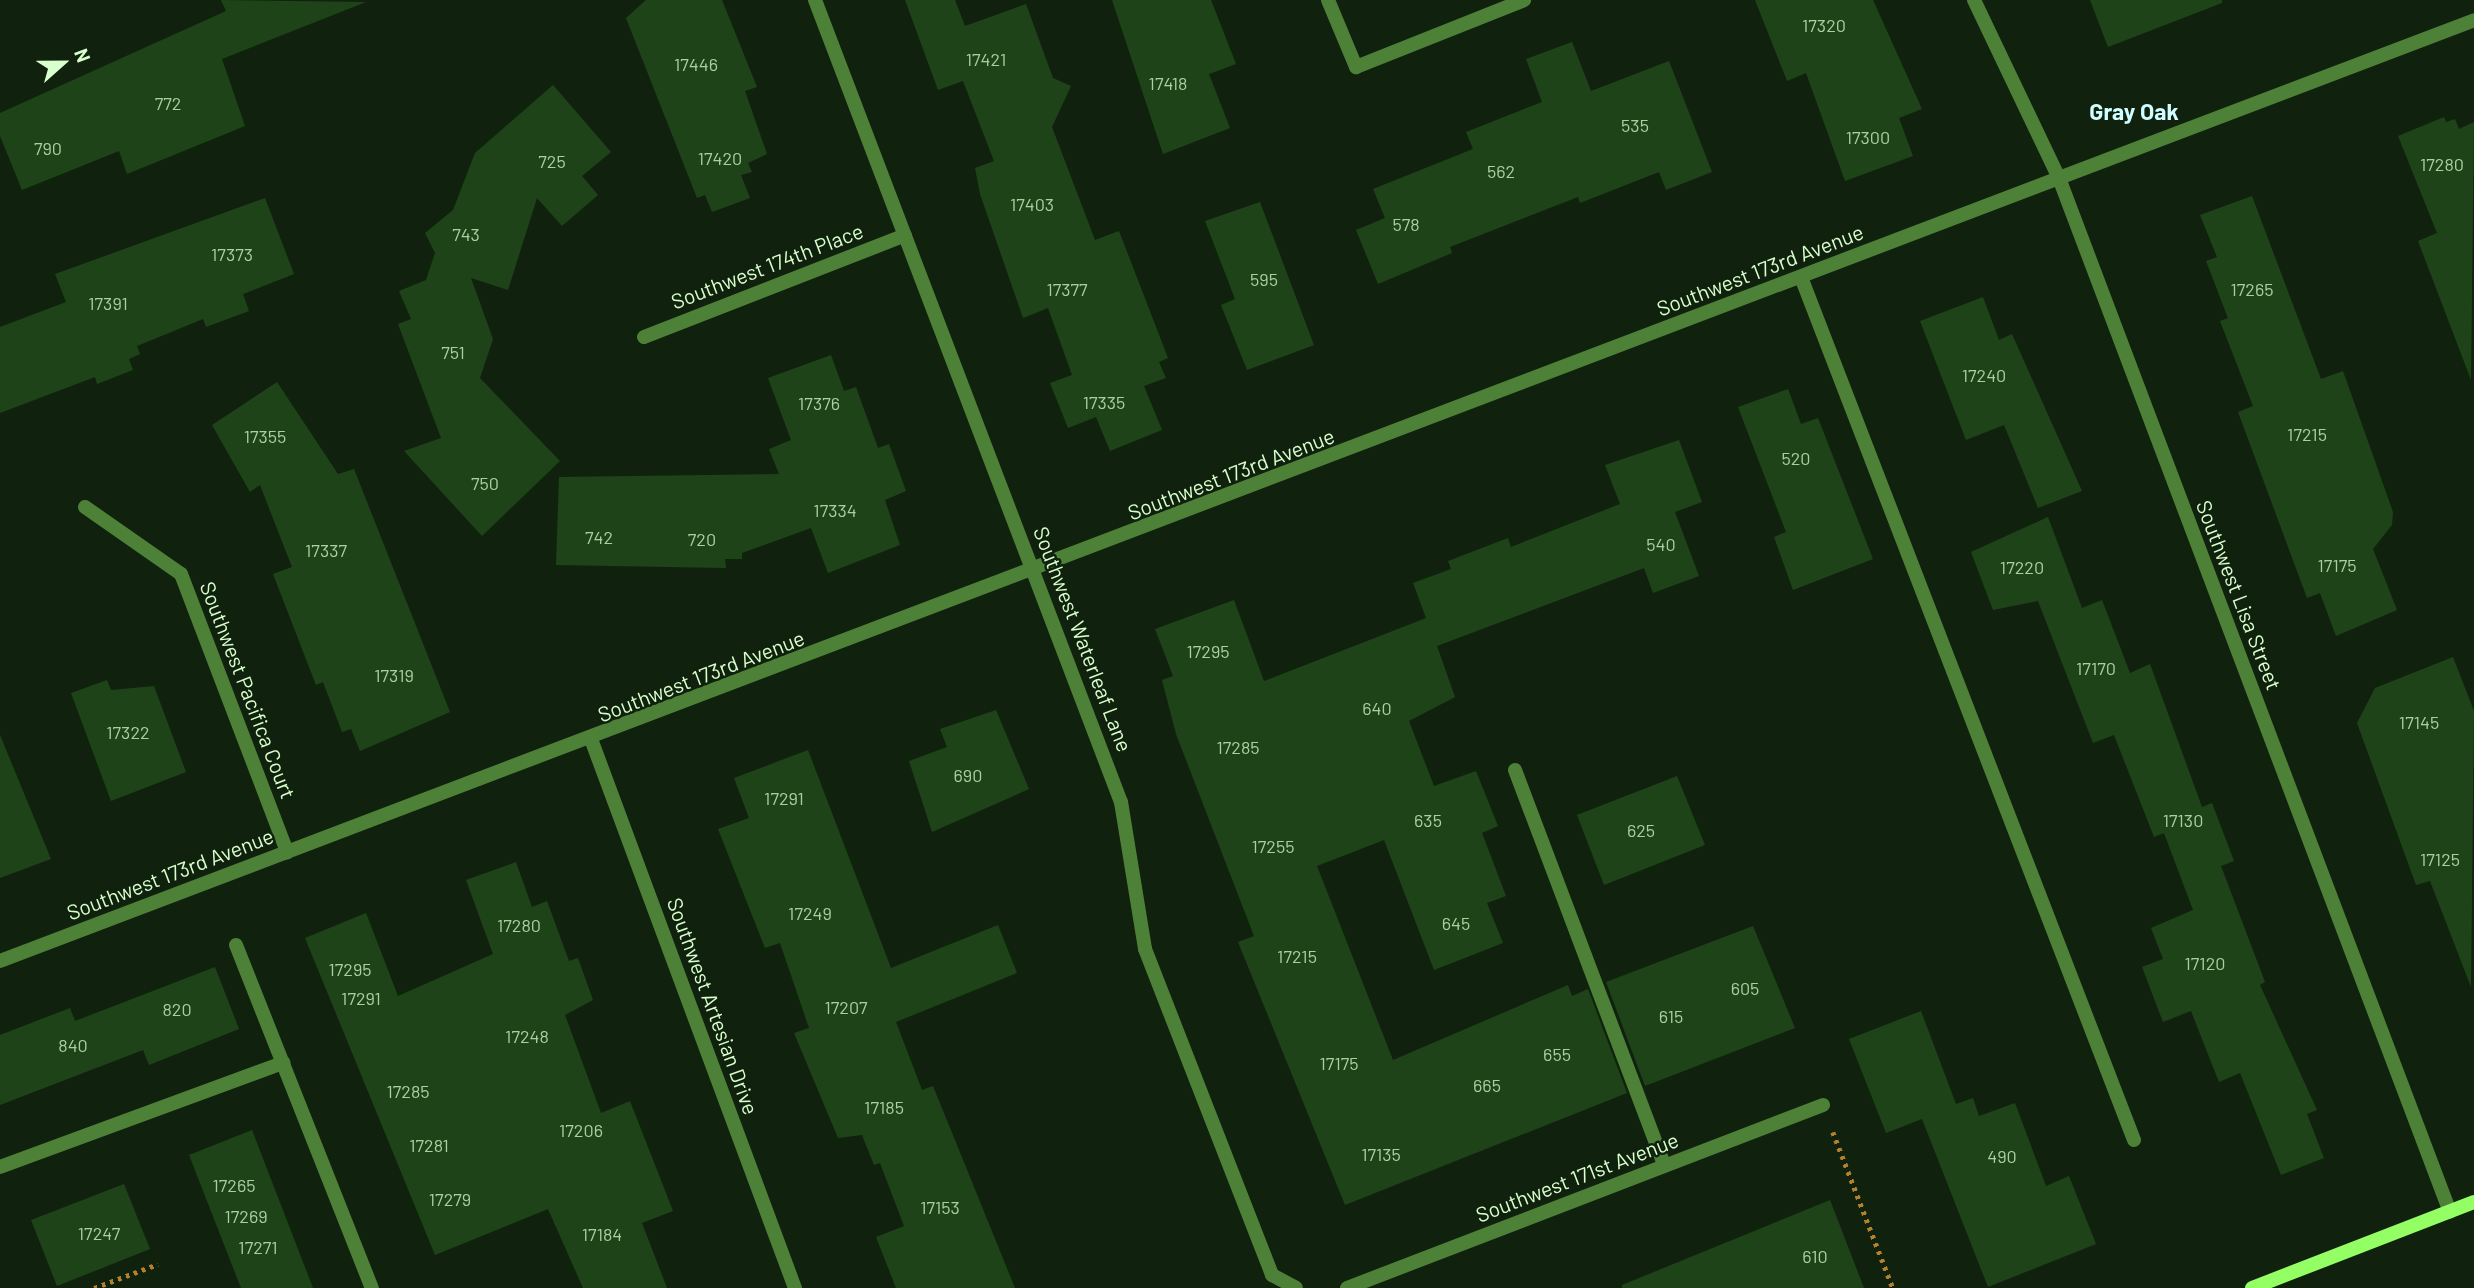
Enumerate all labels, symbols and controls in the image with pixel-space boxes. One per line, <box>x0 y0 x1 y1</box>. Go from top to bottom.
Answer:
house number: 17320 <box>1802 14 1846 36</box>
north arrow <box>28 28 98 98</box>
text: N <box>70 45 96 65</box>
house number: 17421 <box>966 48 1006 70</box>
house number: 17446 <box>674 53 718 75</box>
house number: 17418 <box>1149 72 1187 94</box>
house number: 772 <box>155 92 181 114</box>
district label: Gray Oak <box>2089 97 2179 125</box>
house number: 535 <box>1621 114 1649 136</box>
house number: 17300 <box>1846 126 1890 148</box>
house number: 790 <box>34 137 62 159</box>
house number: 17420 <box>698 147 742 169</box>
house number: 725 <box>538 150 566 172</box>
house number: 17280 <box>2420 153 2464 175</box>
house number: 562 <box>1487 160 1515 182</box>
house number: 17403 <box>1010 193 1054 215</box>
house number: 578 <box>1392 213 1420 235</box>
street label: Southwest 174th Place <box>667 218 867 314</box>
street label: Southwest 173rd Avenue <box>1653 219 1867 321</box>
house number: 743 <box>452 223 480 245</box>
house number: 17373 <box>211 243 253 265</box>
house number: 595 <box>1250 268 1278 290</box>
house number: 17377 <box>1046 278 1088 300</box>
house number: 17265 <box>2231 278 2273 300</box>
house number: 17391 <box>88 292 128 314</box>
house number: 751 <box>441 341 465 363</box>
house number: 17240 <box>1962 364 2006 386</box>
house number: 17335 <box>1083 391 1125 413</box>
house number: 17376 <box>798 392 840 414</box>
street label: Southwest 173rd Avenue <box>1124 423 1338 525</box>
house number: 17215 <box>2287 423 2327 445</box>
house number: 17355 <box>244 425 286 447</box>
house number: 520 <box>1781 447 1811 469</box>
house number: 750 <box>471 472 499 494</box>
street label: Southwest Lisa Street <box>2191 497 2287 693</box>
house number: 17334 <box>813 499 857 521</box>
street label: Southwest Waterleaf Lane <box>1028 523 1138 755</box>
house number: 742 <box>585 526 613 548</box>
house number: 720 <box>688 528 716 550</box>
house number: 540 <box>1646 533 1676 555</box>
house number: 17337 <box>305 539 347 561</box>
house number: 17175 <box>2318 554 2356 576</box>
house number: 17220 <box>2000 556 2044 578</box>
street label: Southwest Pacifica Court <box>195 578 301 802</box>
street label: Southwest 173rd Avenue <box>594 625 808 727</box>
house number: 17295 <box>1186 640 1230 662</box>
house number: 17170 <box>2076 657 2116 679</box>
house number: 17319 <box>374 664 414 686</box>
house number: 640 <box>1362 697 1392 719</box>
house number: 17145 <box>2399 711 2439 733</box>
house number: 17322 <box>106 721 150 743</box>
house number: 17285 <box>1216 736 1260 758</box>
house number: 690 <box>954 764 982 786</box>
house number: 17291 <box>764 787 804 809</box>
house number: 635 <box>1414 809 1442 831</box>
house number: 17130 <box>2163 809 2203 831</box>
house number: 625 <box>1627 819 1655 841</box>
street label: Southwest 173rd Avenue <box>63 823 277 925</box>
house number: 17255 <box>1252 835 1294 857</box>
house number: 17125 <box>2420 848 2460 870</box>
street label: Southwest Artesian Drive <box>662 894 764 1118</box>
house number: 17249 <box>788 902 832 924</box>
house number: 645 <box>1442 912 1470 934</box>
house number: 17280 <box>497 914 541 936</box>
house number: 17215 <box>1277 945 1317 967</box>
house number: 17120 <box>2185 952 2225 974</box>
house number: 17295 <box>328 958 372 980</box>
house number: 605 <box>1731 977 1759 999</box>
house number: 17291 <box>341 987 381 1009</box>
house number: 17207 <box>824 996 868 1018</box>
house number: 820 <box>162 998 192 1020</box>
house number: 615 <box>1659 1005 1683 1027</box>
house number: 17248 <box>505 1025 549 1047</box>
house number: 840 <box>58 1034 88 1056</box>
house number: 655 <box>1543 1043 1571 1065</box>
house number: 17175 <box>1320 1052 1358 1074</box>
house number: 665 <box>1473 1074 1501 1096</box>
house number: 17285 <box>386 1080 430 1102</box>
house number: 17185 <box>864 1096 904 1118</box>
house number: 17206 <box>559 1119 603 1141</box>
street label: Southwest 171st Avenue <box>1472 1127 1682 1227</box>
house number: 17281 <box>409 1134 449 1156</box>
house number: 17135 <box>1361 1143 1401 1165</box>
house number: 490 <box>1987 1145 2017 1167</box>
house number: 17265 <box>213 1174 255 1196</box>
house number: 17279 <box>429 1188 471 1210</box>
house number: 17153 <box>920 1196 960 1218</box>
house number: 17269 <box>224 1205 268 1227</box>
house number: 17247 <box>78 1222 120 1244</box>
house number: 17184 <box>582 1223 622 1245</box>
house number: 17271 <box>238 1236 278 1258</box>
house number: 610 <box>1802 1245 1828 1267</box>

